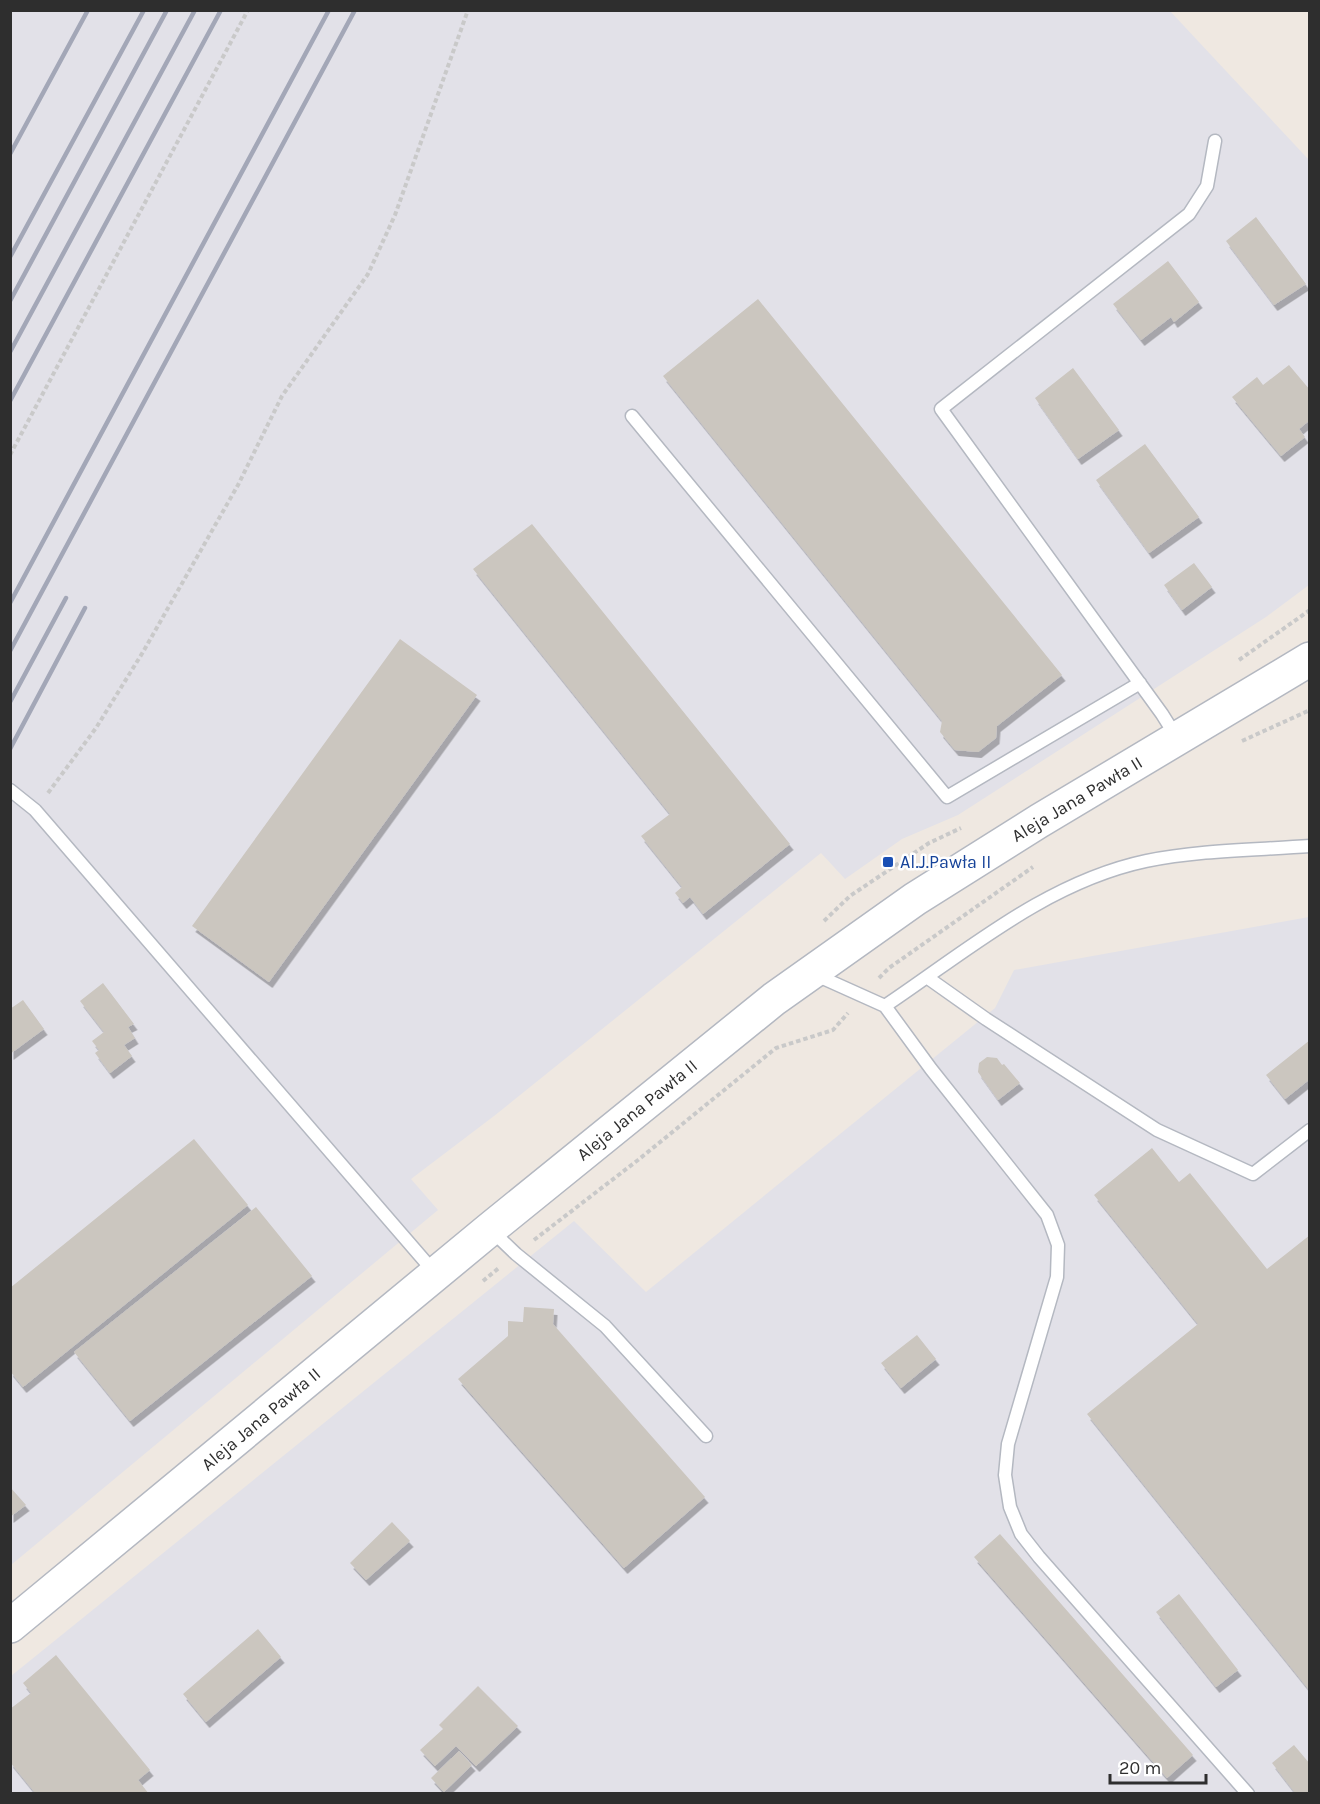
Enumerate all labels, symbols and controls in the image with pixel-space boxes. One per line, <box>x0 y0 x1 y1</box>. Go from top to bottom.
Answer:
street label: Aleja Jana Pawła II <box>1008 751 1146 847</box>
place label: Al.J.Pawła II <box>900 851 991 873</box>
marker: Al.J.Pawła II <box>881 855 895 869</box>
street label: Aleja Jana Pawła II <box>572 1055 702 1165</box>
street label: Aleja Jana Pawła II <box>197 1363 325 1475</box>
scale bar <box>1110 1747 1206 1785</box>
text: 20 m <box>1119 1757 1161 1779</box>

